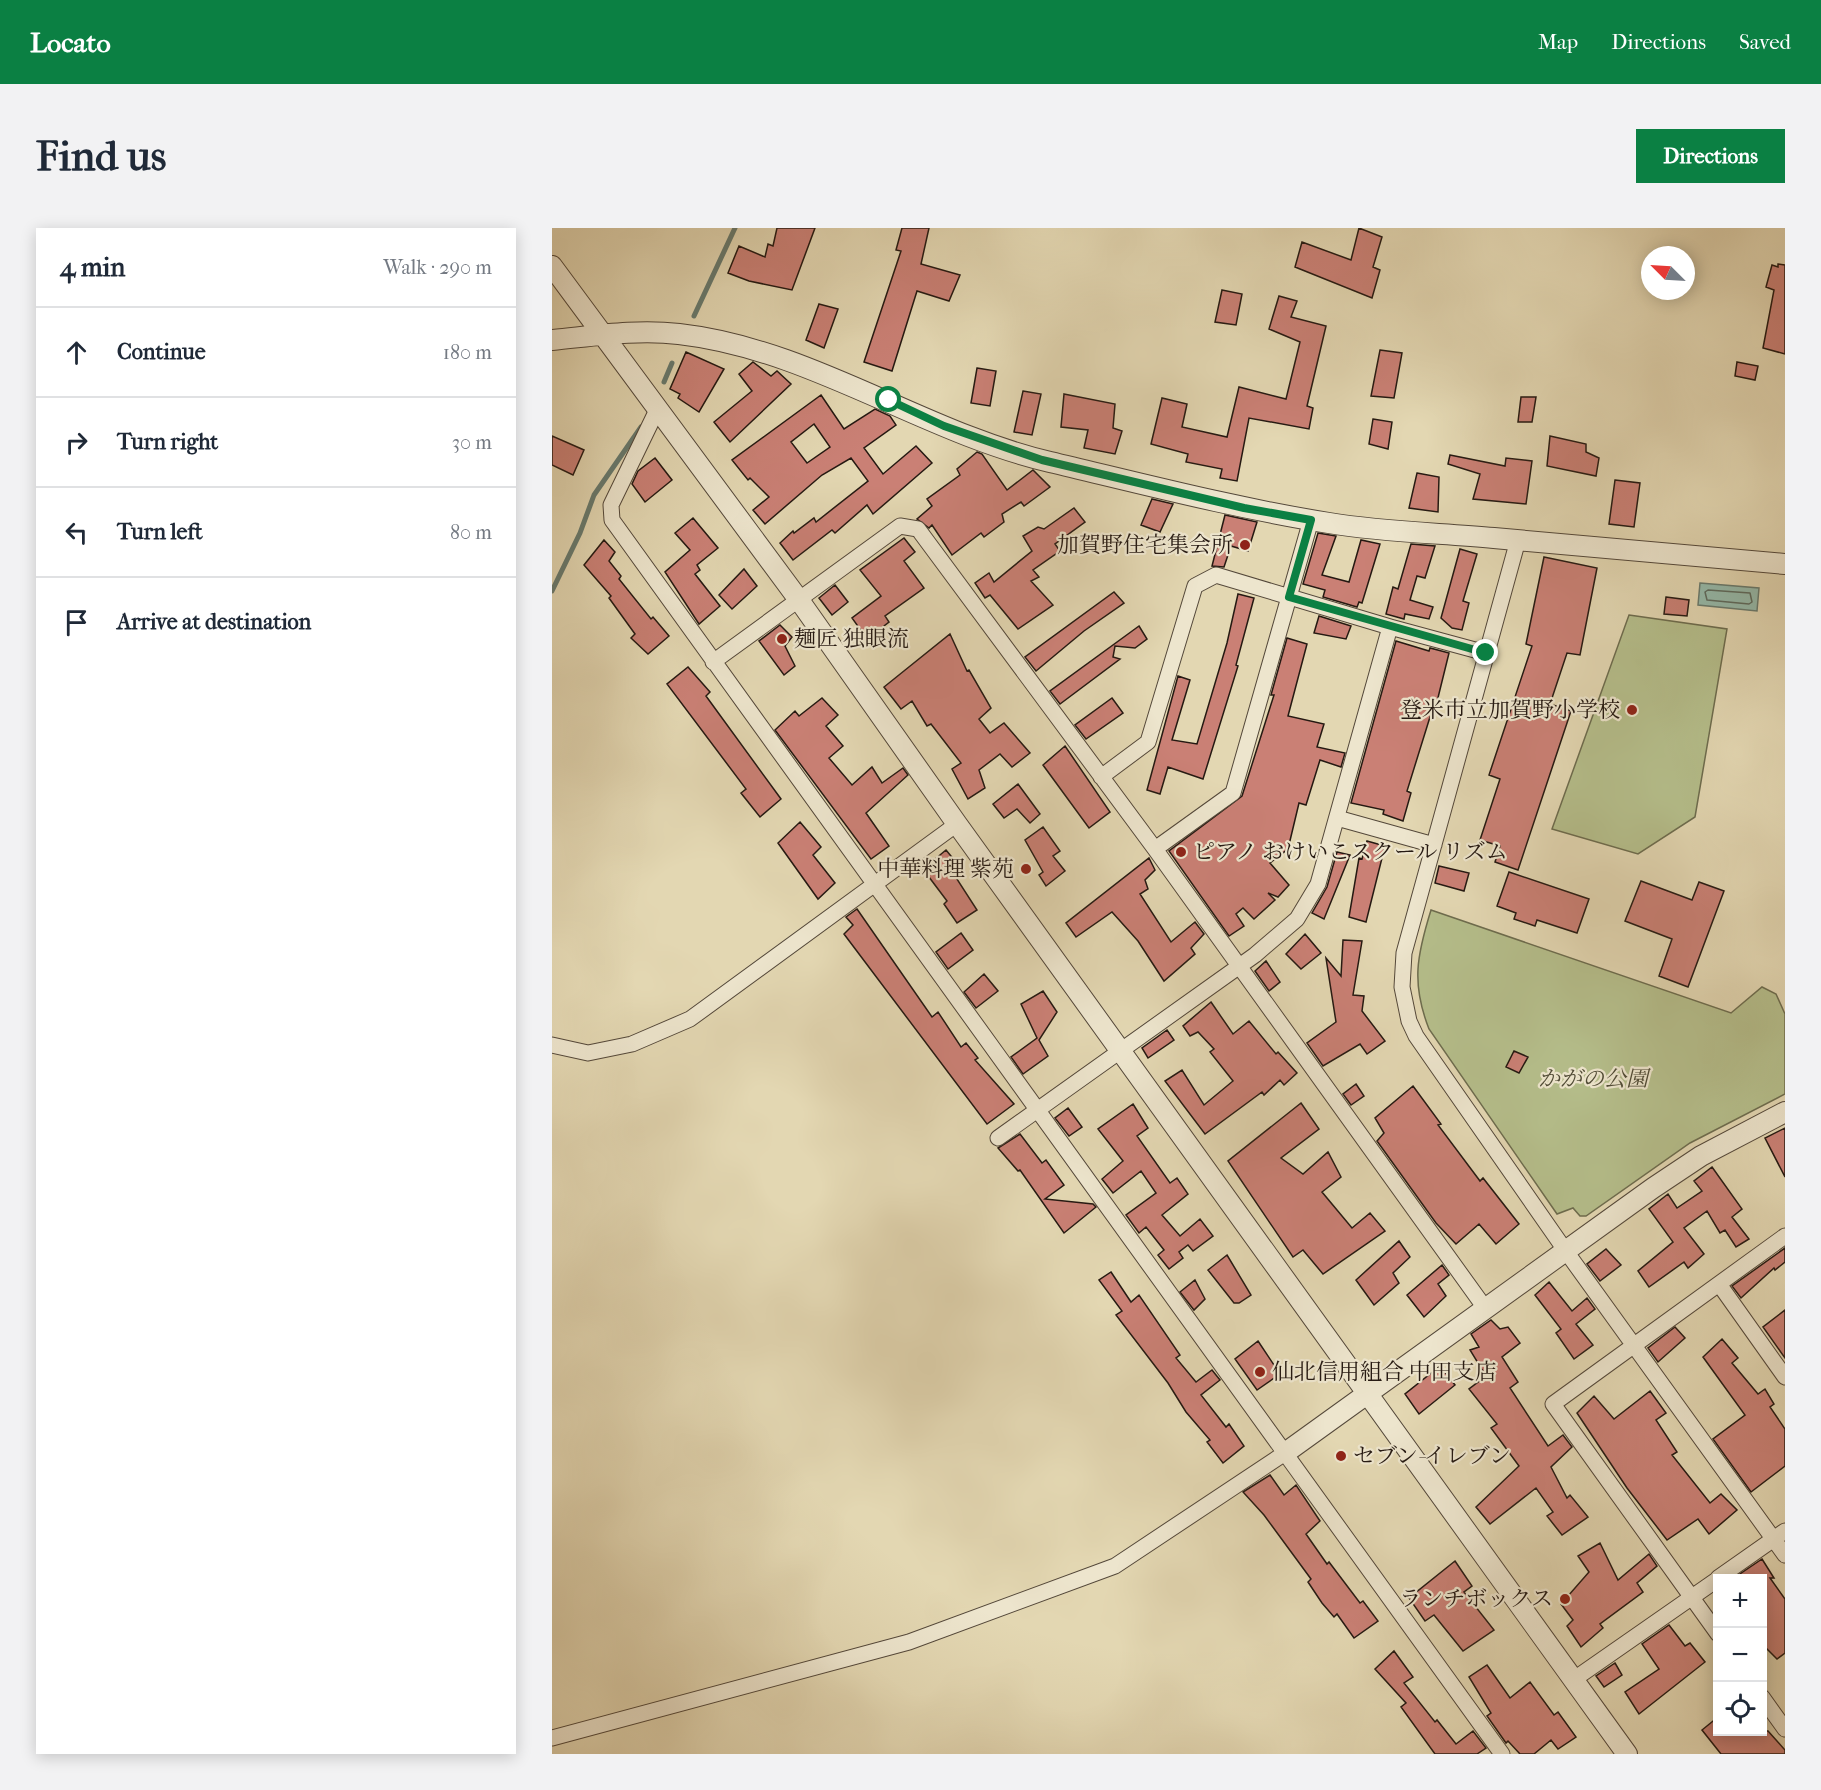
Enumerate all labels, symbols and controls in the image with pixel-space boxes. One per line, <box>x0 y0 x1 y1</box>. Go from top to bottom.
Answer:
text: Locato <box>30 26 111 59</box>
text: Map <box>1538 30 1578 54</box>
text: Directions <box>1611 30 1706 54</box>
text: Saved <box>1739 30 1791 54</box>
button: Directions <box>1636 129 1785 183</box>
text: Find us <box>36 132 166 181</box>
north arrow <box>1641 246 1695 300</box>
text: 4 min <box>60 252 125 283</box>
text: Walk · 290 m <box>383 256 492 279</box>
icon: ahead <box>60 336 93 369</box>
text: Continue <box>117 339 206 365</box>
text: 180 m <box>443 341 492 364</box>
route start <box>875 386 901 412</box>
icon: right <box>60 426 93 459</box>
text: Turn right <box>117 429 218 455</box>
text: 30 m <box>452 431 492 454</box>
icon: left <box>60 516 93 549</box>
text: Turn left <box>117 519 203 545</box>
text: 80 m <box>450 521 492 544</box>
place label: 加賀野住宅集会所 <box>1057 532 1233 558</box>
marker: 加賀野住宅集会所 <box>1238 538 1252 552</box>
icon: arrive <box>60 606 93 639</box>
text: Arrive at destination <box>117 609 311 635</box>
place label: 麺匠 独眼流 <box>794 626 909 652</box>
marker: 麺匠 独眼流 <box>775 632 789 646</box>
route end <box>1472 639 1498 665</box>
place label: 登米市立加賀野小学校 <box>1400 697 1620 723</box>
marker: 登米市立加賀野小学校 <box>1625 703 1639 717</box>
place label: ピアノ おけいこスクール リズム <box>1193 839 1508 865</box>
marker: ピアノ おけいこスクール リズム <box>1174 845 1188 859</box>
place label: 中華料理 紫苑 <box>877 856 1014 882</box>
marker: 中華料理 紫苑 <box>1019 862 1033 876</box>
park label: かがの公園 <box>1538 1066 1651 1092</box>
place label: 仙北信用組合 中田支店 <box>1272 1359 1497 1385</box>
marker: 仙北信用組合 中田支店 <box>1253 1365 1267 1379</box>
place label: セブン-イレブン <box>1353 1443 1511 1469</box>
marker: セブン-イレブン <box>1334 1449 1348 1463</box>
map controls <box>1713 1574 1767 1736</box>
button: + <box>1713 1574 1767 1628</box>
place label: ランチボックス <box>1399 1586 1553 1612</box>
marker: ランチボックス <box>1558 1592 1572 1606</box>
button: − <box>1713 1628 1767 1682</box>
button: locate <box>1713 1682 1767 1736</box>

